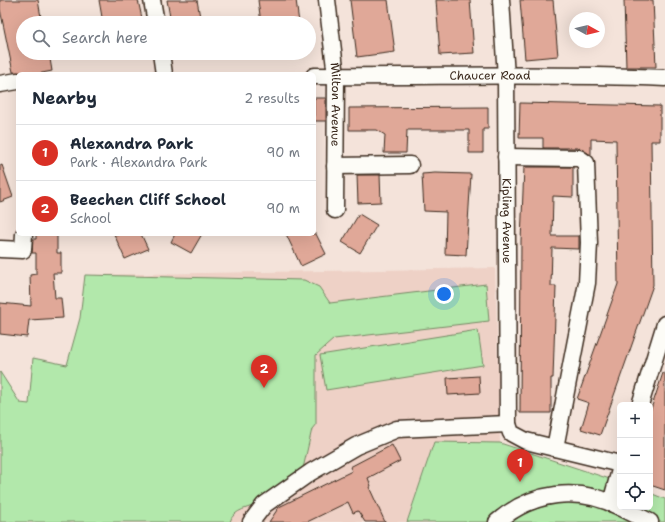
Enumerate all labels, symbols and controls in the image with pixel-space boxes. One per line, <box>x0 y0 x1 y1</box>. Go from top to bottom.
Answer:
north arrow <box>569 12 605 48</box>
search box <box>16 16 316 60</box>
icon: search <box>30 27 52 49</box>
text: Search here <box>62 28 148 48</box>
street label: Milton Avenue <box>326 61 344 147</box>
street label: Chaucer Road <box>449 67 531 84</box>
text: Nearby <box>32 87 97 109</box>
text: 2 results <box>244 90 300 107</box>
text: Alexandra Park <box>70 134 193 154</box>
text: 1 <box>42 144 48 161</box>
text: 90 m <box>266 144 300 161</box>
text: Park · Alexandra Park <box>70 154 207 171</box>
street label: Kipling Avenue <box>499 178 515 264</box>
text: Beechen Cliff School <box>70 190 226 210</box>
text: 2 <box>40 200 50 217</box>
text: 90 m <box>266 200 300 217</box>
text: School <box>70 210 111 227</box>
your location <box>434 284 454 304</box>
pin: 2 <box>251 355 277 388</box>
map controls <box>617 402 653 510</box>
button: + <box>617 402 653 438</box>
button: − <box>617 438 653 474</box>
pin: 1 <box>507 449 533 482</box>
button: locate <box>617 474 653 510</box>

